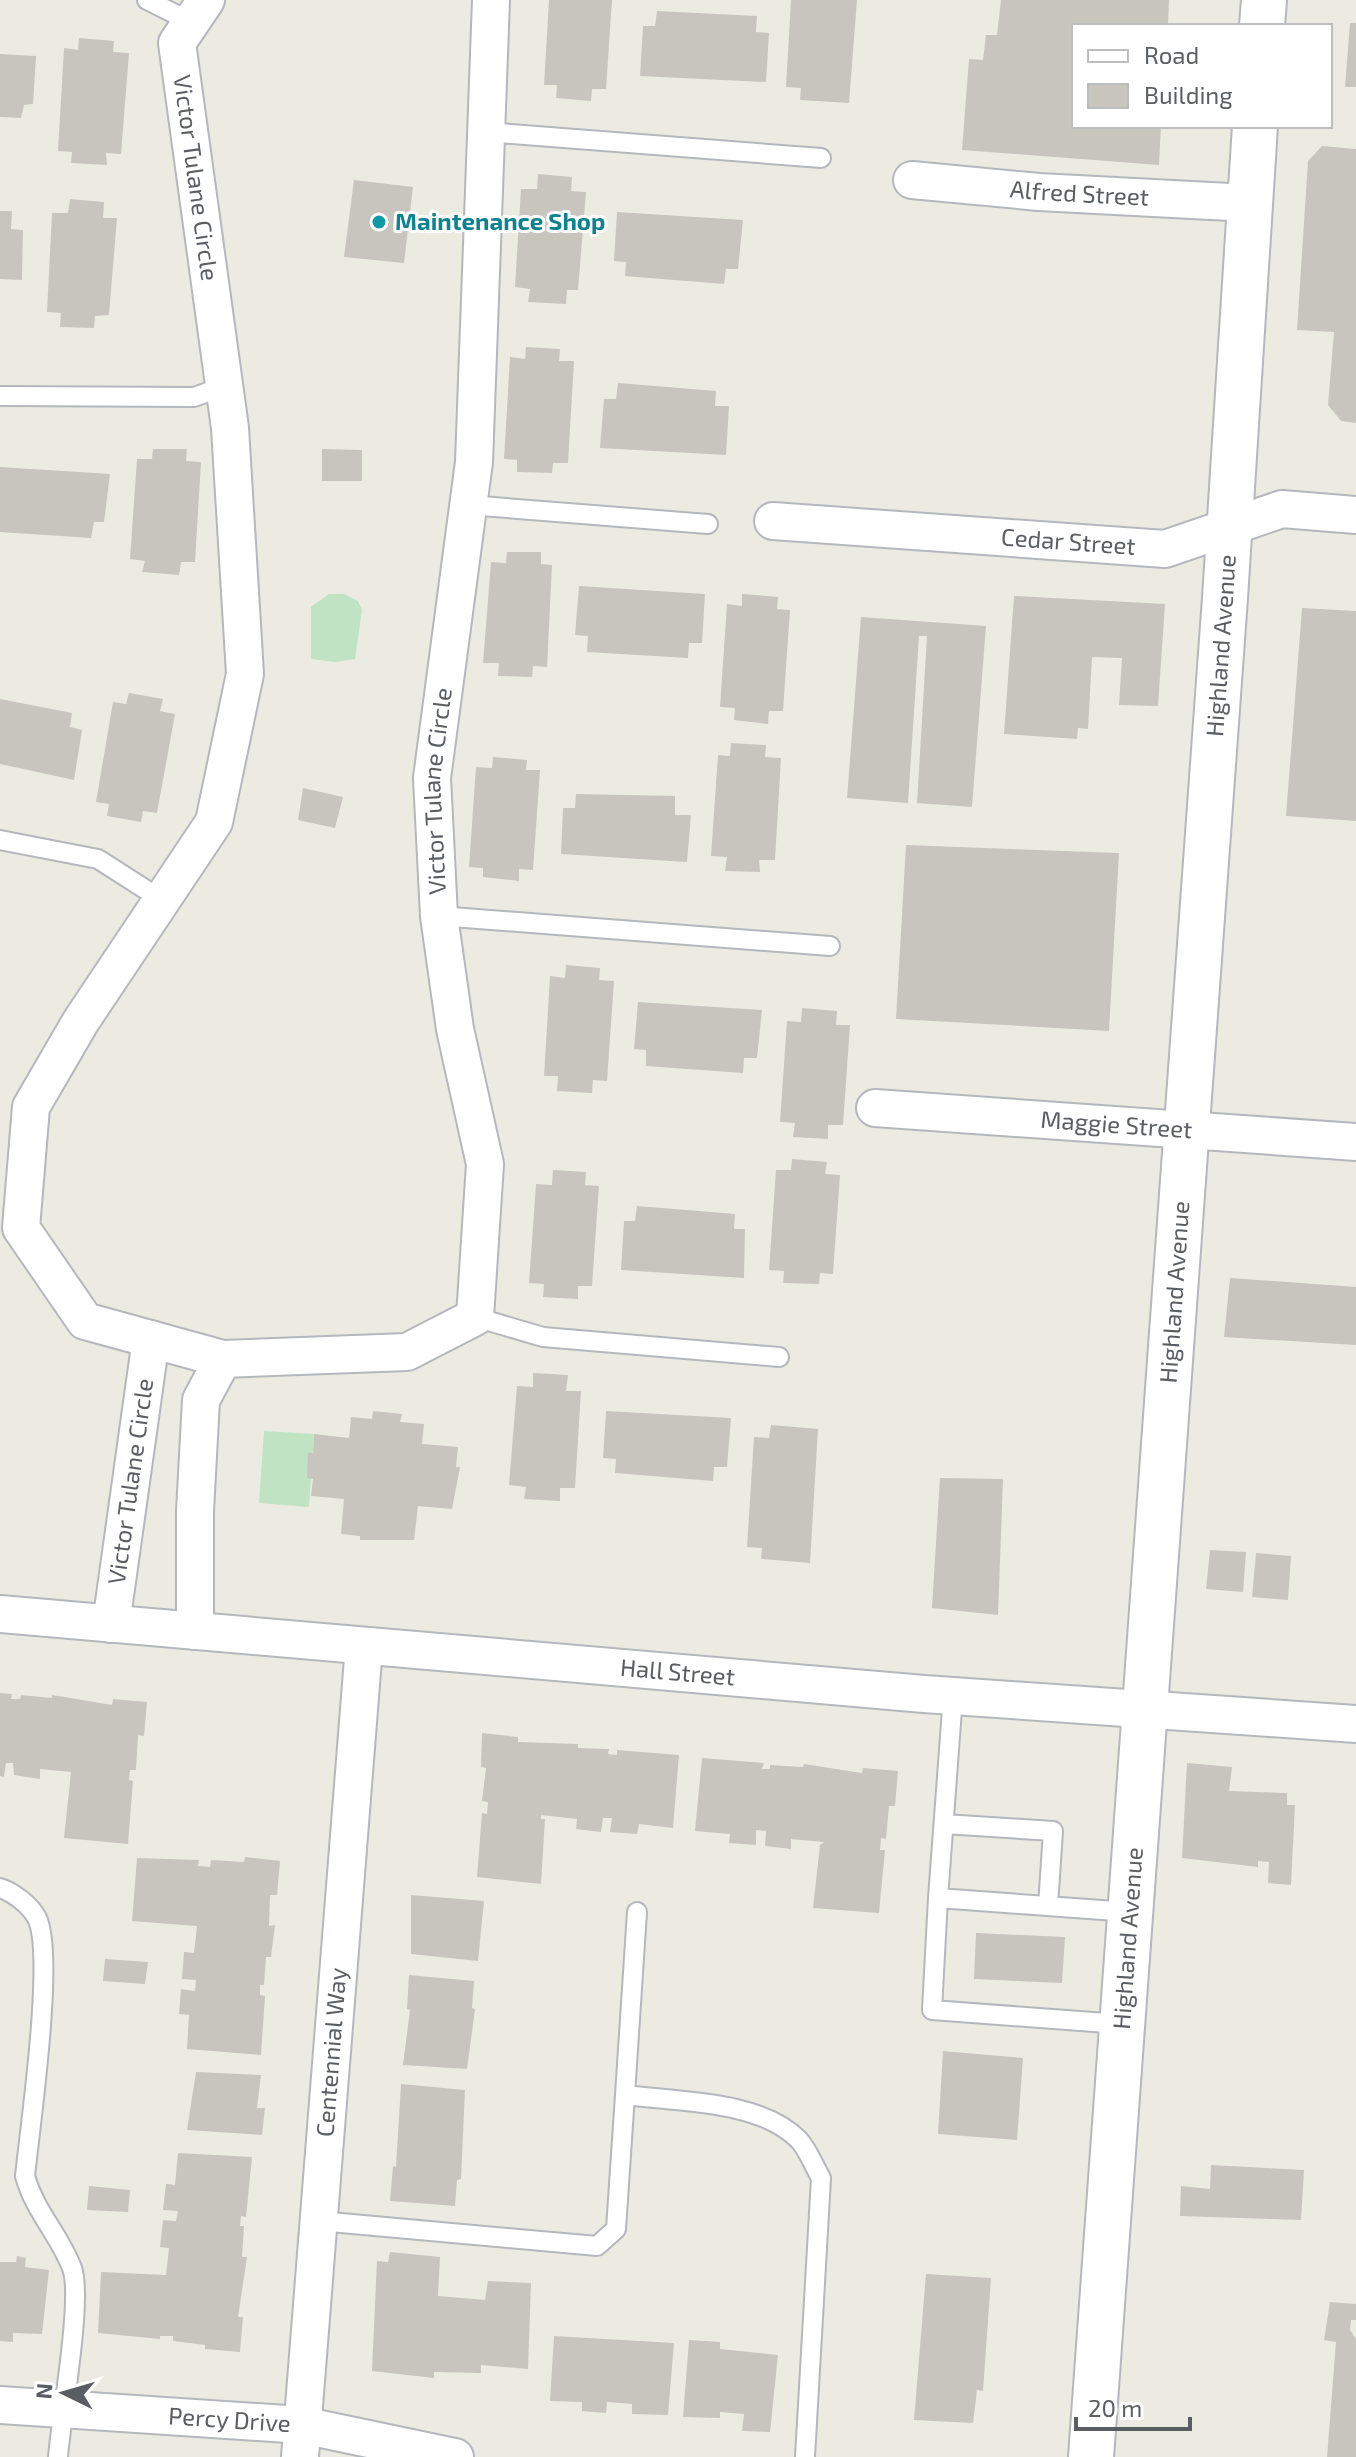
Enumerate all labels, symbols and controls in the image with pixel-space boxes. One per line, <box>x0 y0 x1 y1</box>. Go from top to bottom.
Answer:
legend <box>1072 24 1332 128</box>
text: Road <box>1144 40 1199 69</box>
street label: Victor Tulane Circle <box>169 73 226 283</box>
text: Building <box>1144 80 1233 109</box>
street label: Alfred Street <box>1009 173 1150 211</box>
place label: Maintenance Shop <box>395 206 605 235</box>
marker: Maintenance Shop <box>370 213 388 231</box>
street label: Cedar Street <box>1000 521 1137 560</box>
street label: Highland Avenue <box>1199 554 1241 738</box>
street label: Victor Tulane Circle <box>416 686 457 896</box>
street label: Maggie Street <box>1040 1104 1193 1143</box>
street label: Highland Avenue <box>1152 1200 1195 1384</box>
street label: Victor Tulane Circle <box>101 1376 158 1586</box>
street label: Hall Street <box>619 1652 736 1691</box>
street label: Highland Avenue <box>1106 1846 1148 2030</box>
street label: Centennial Way <box>309 1966 352 2138</box>
north arrow <box>24 2353 104 2433</box>
scale bar <box>1076 2381 1190 2431</box>
text: N <box>29 2382 57 2400</box>
text: 20 m <box>1088 2393 1142 2422</box>
street label: Percy Drive <box>168 2400 292 2437</box>

